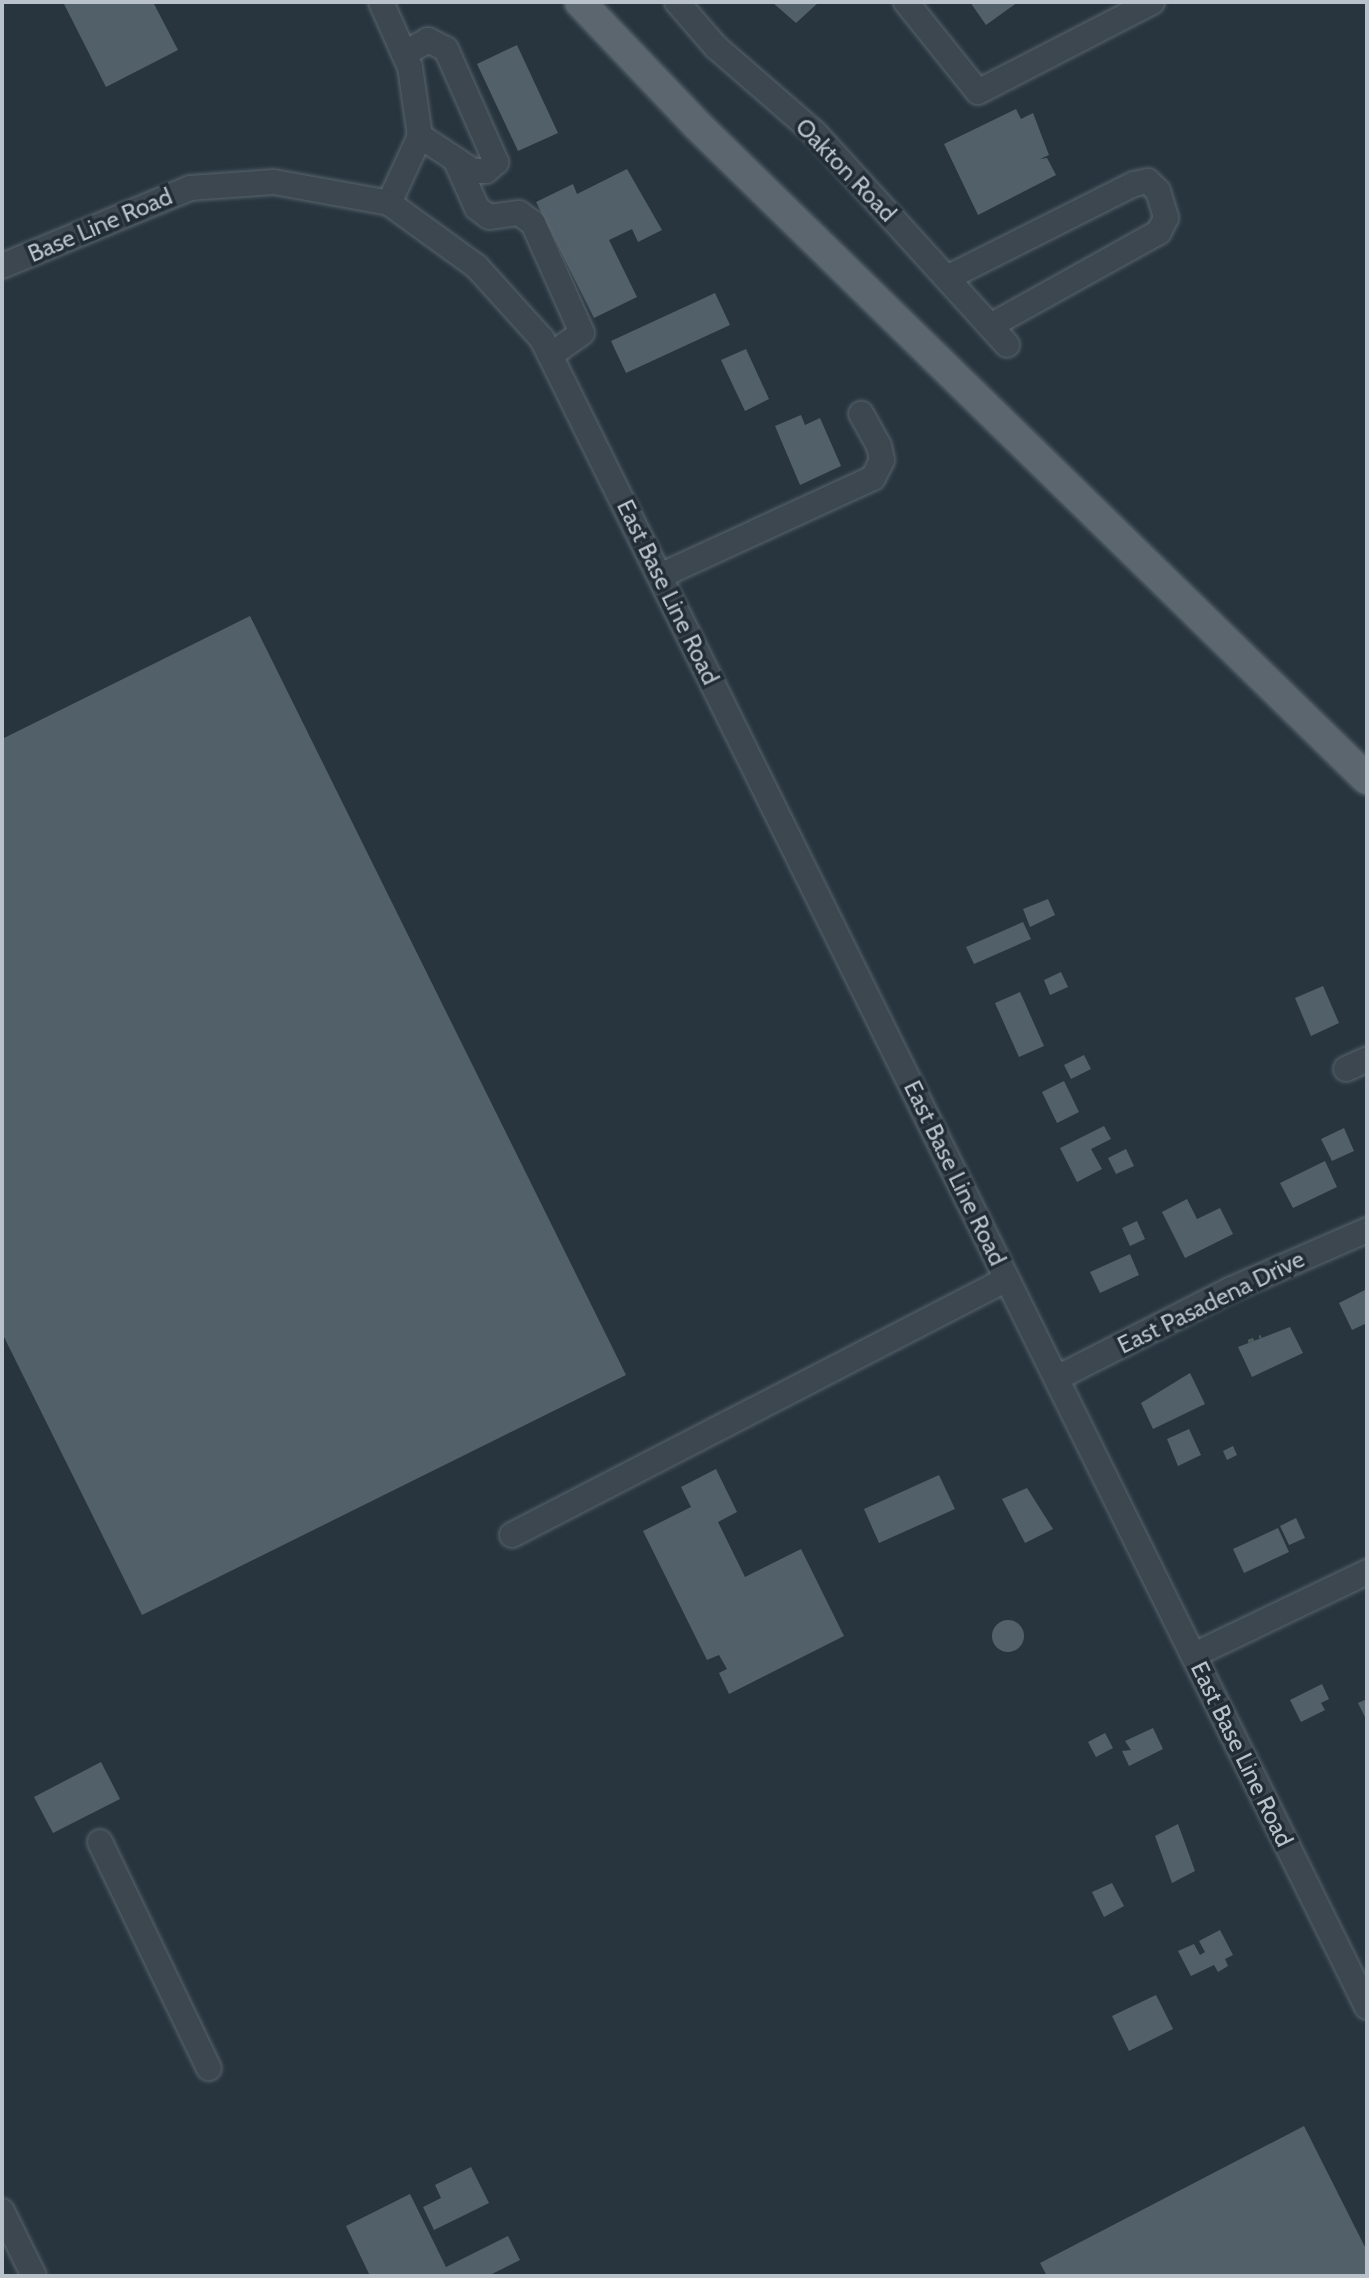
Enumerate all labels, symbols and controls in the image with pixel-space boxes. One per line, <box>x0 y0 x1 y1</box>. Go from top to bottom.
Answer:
street label: Oakton Road <box>790 112 902 228</box>
street label: Base Line Road <box>24 182 176 268</box>
street label: East Base Line Road <box>611 495 725 689</box>
street label: East Base Line Road <box>898 1076 1012 1270</box>
street label: East Pasadena Drive <box>1113 1244 1309 1360</box>
street label: East Base Line Road <box>1185 1657 1299 1851</box>

